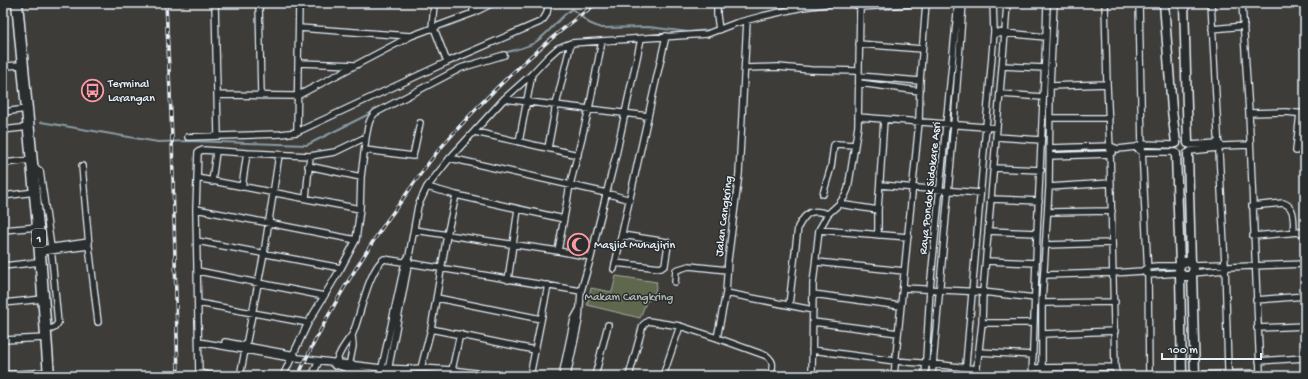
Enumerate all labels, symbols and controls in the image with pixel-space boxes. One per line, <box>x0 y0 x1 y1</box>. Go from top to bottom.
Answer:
bus stop icon: Terminal Larangan <box>79 77 105 103</box>
place label: Terminal Larangan <box>107 78 155 106</box>
street label: Raya Pondok Sidokare Asri <box>917 121 945 255</box>
street label: Jalan Cangkring <box>713 175 737 257</box>
road number: 1 <box>32 229 46 247</box>
mosque icon: Masjid Muhajirin <box>565 231 591 257</box>
place label: Masjid Muhajirin <box>594 239 675 253</box>
park label: Makam Cangkring <box>585 291 674 305</box>
scale bar <box>1162 335 1261 361</box>
text: 100 m <box>1167 344 1198 358</box>

